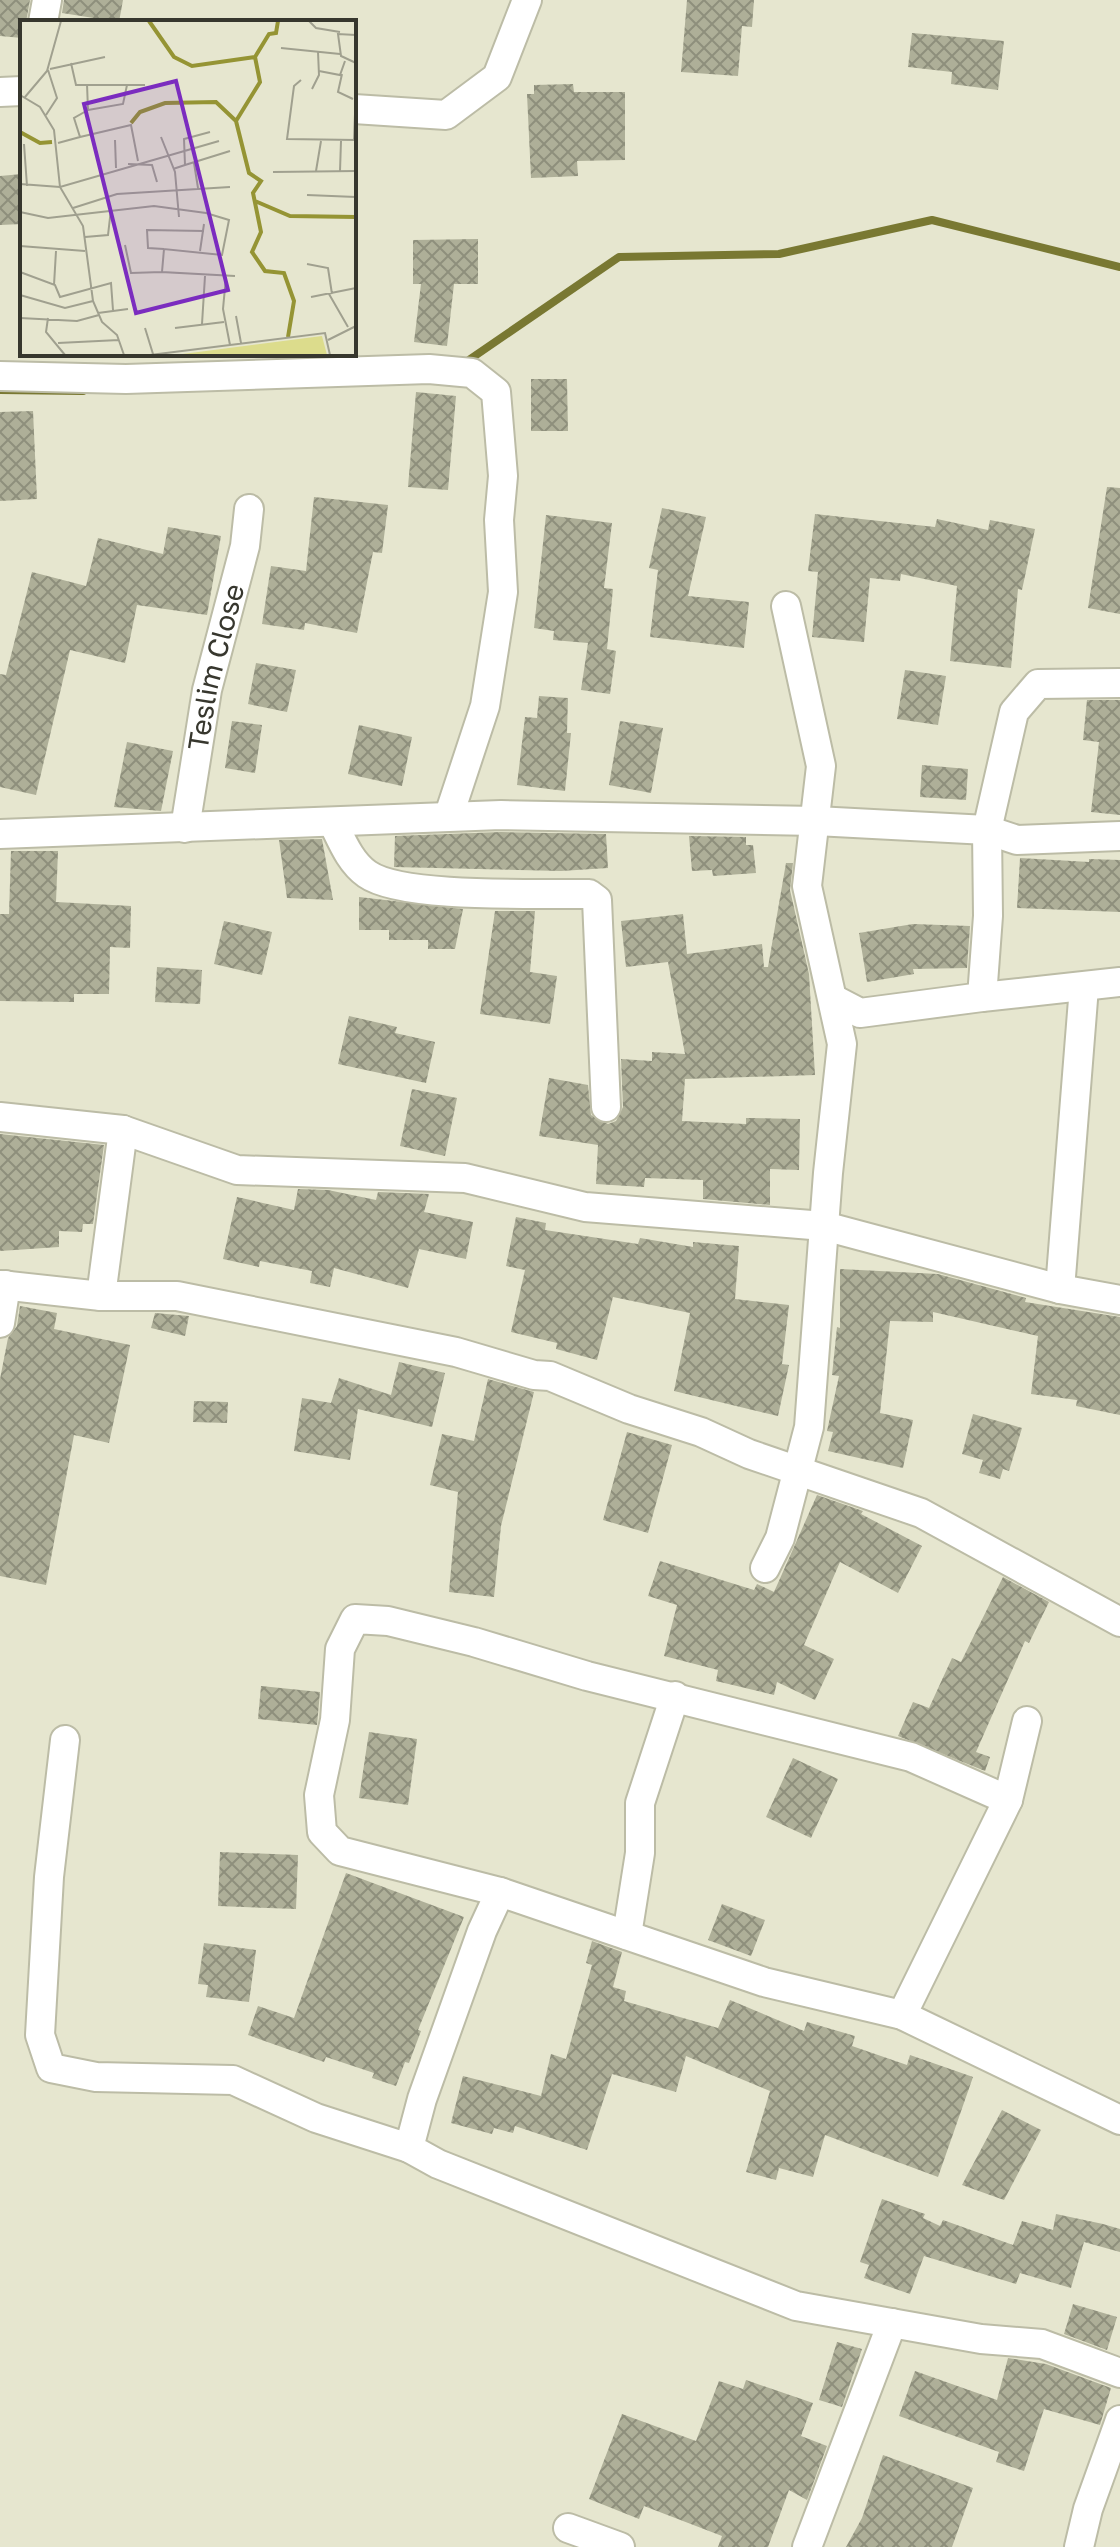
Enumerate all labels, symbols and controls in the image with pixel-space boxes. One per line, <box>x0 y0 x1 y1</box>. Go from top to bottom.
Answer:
inset map <box>20 20 356 356</box>
street label: Teslim Close <box>181 580 250 752</box>

